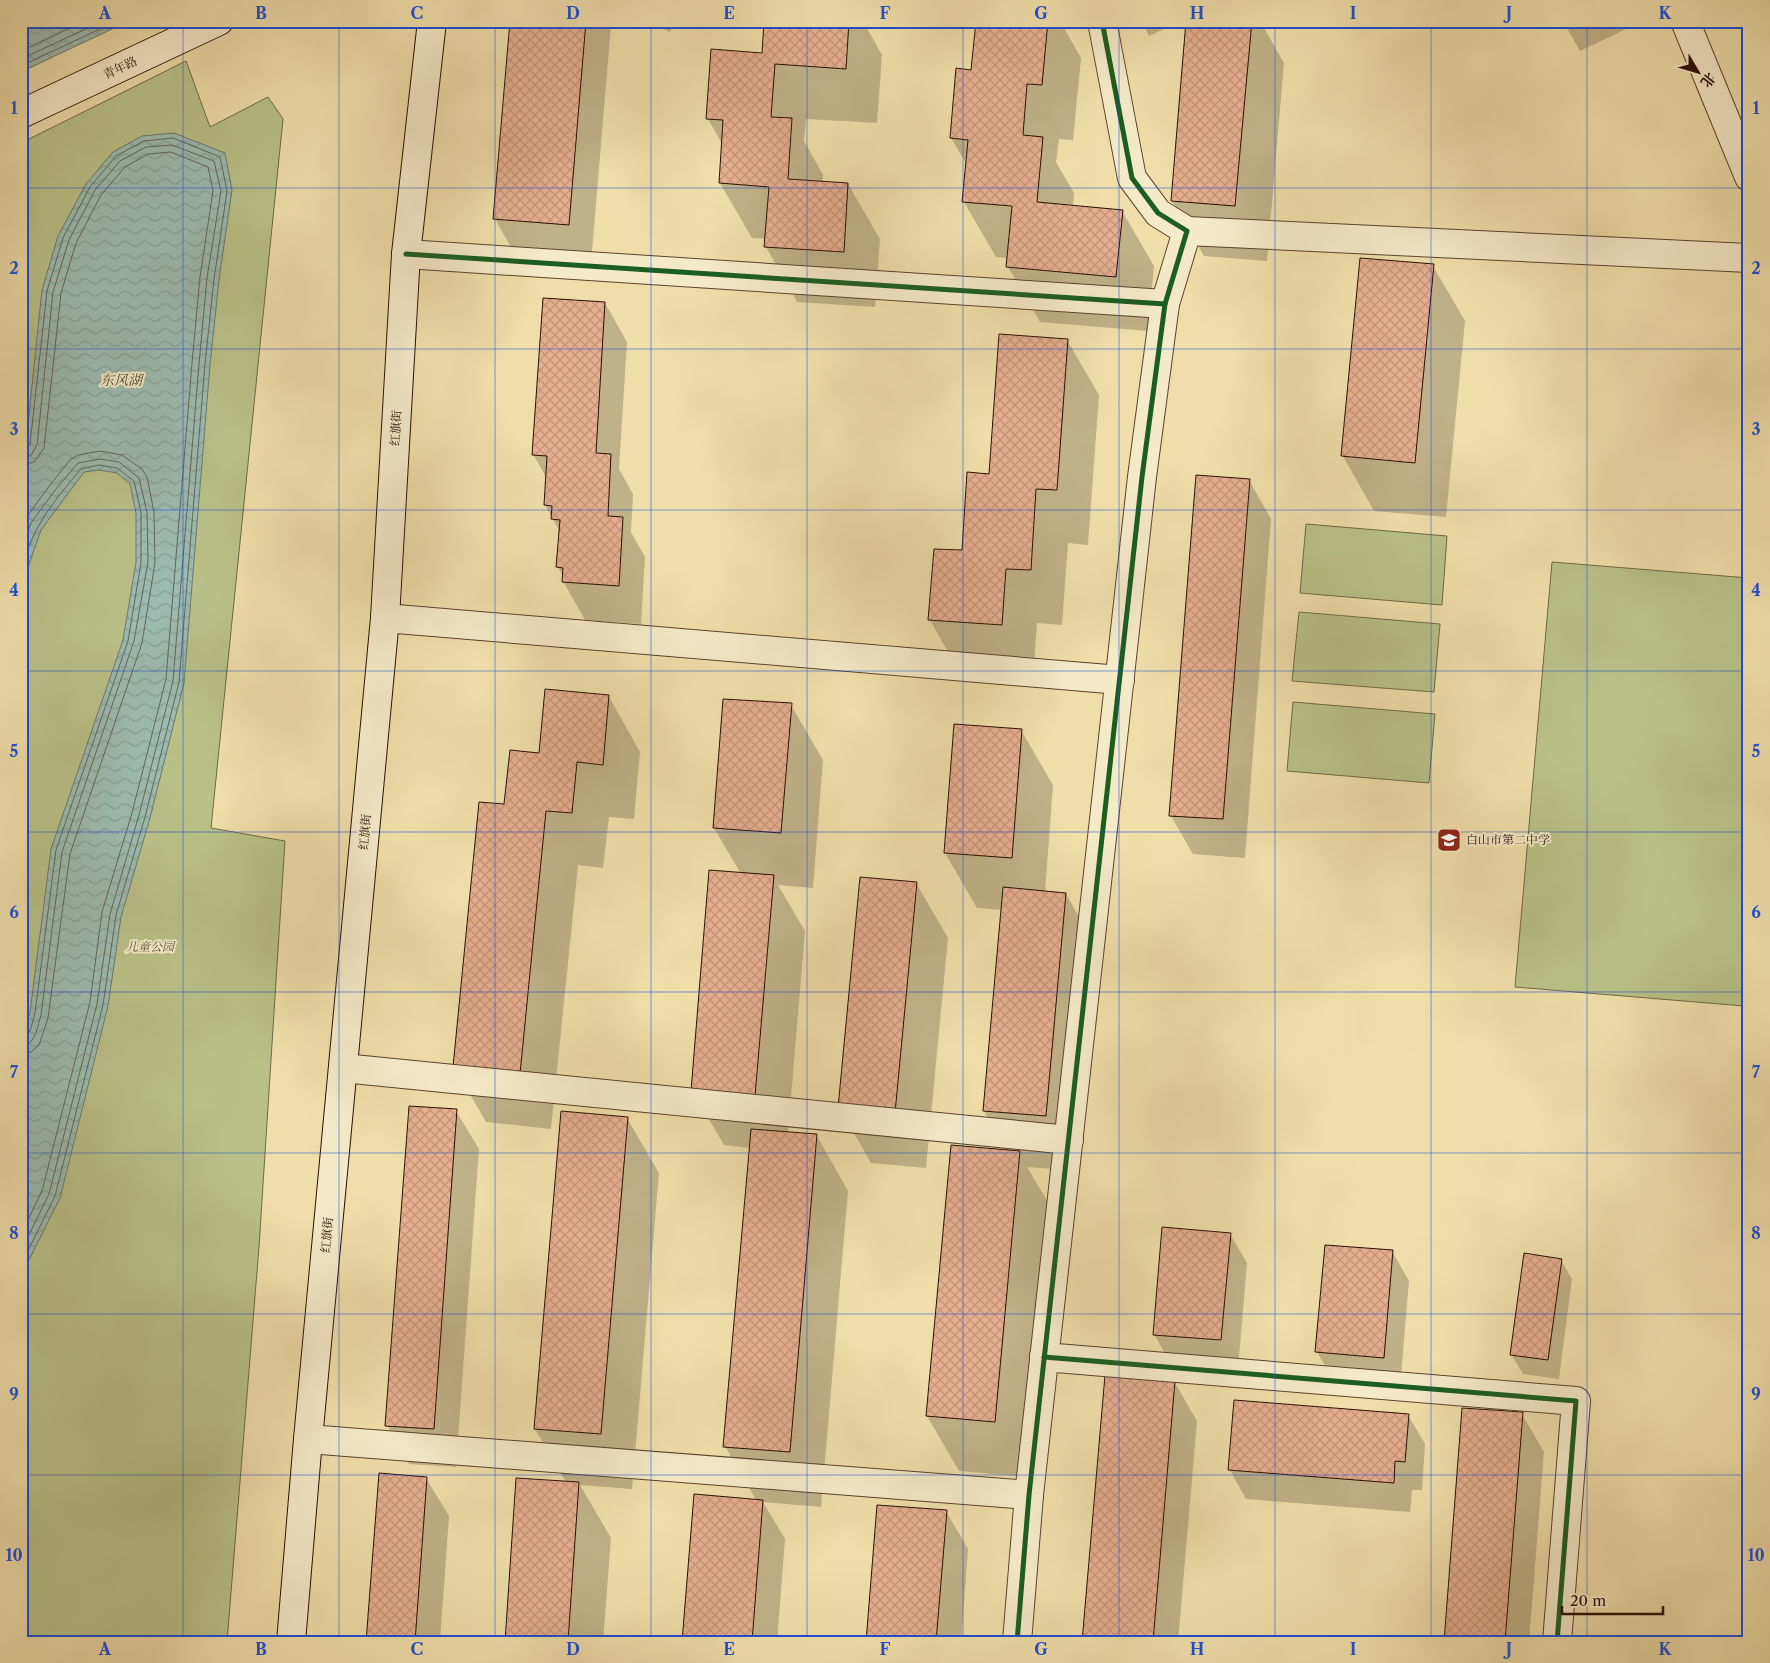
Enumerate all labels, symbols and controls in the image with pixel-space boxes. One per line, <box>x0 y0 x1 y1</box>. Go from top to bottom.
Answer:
text: A <box>98 3 112 23</box>
text: B <box>255 3 267 23</box>
text: C <box>411 3 423 23</box>
text: D <box>566 3 580 23</box>
text: E <box>723 3 735 23</box>
text: F <box>880 3 891 23</box>
text: G <box>1034 3 1048 23</box>
text: H <box>1190 3 1204 23</box>
text: I <box>1350 3 1357 23</box>
text: J <box>1503 3 1512 23</box>
text: K <box>1659 3 1673 23</box>
north arrow <box>1672 48 1722 98</box>
street label: 青年路 <box>100 53 139 82</box>
text: 北 <box>1697 69 1720 91</box>
text: 1 <box>10 98 18 118</box>
text: 1 <box>1752 98 1760 118</box>
text: 2 <box>9 258 19 278</box>
text: 2 <box>1751 258 1761 278</box>
water label: 东风湖 <box>100 371 145 389</box>
street label: 红旗街 <box>387 409 404 446</box>
text: 3 <box>9 419 19 439</box>
text: 3 <box>1751 419 1761 439</box>
text: 4 <box>9 580 19 600</box>
text: 4 <box>1751 580 1761 600</box>
text: 5 <box>10 741 19 761</box>
text: 5 <box>1752 741 1761 761</box>
street label: 红旗街 <box>355 812 374 851</box>
school or university icon: 白山市第二中学 <box>1436 827 1462 853</box>
place label: 白山市第二中学 <box>1466 832 1550 847</box>
text: 6 <box>9 902 19 922</box>
text: 6 <box>1751 902 1761 922</box>
park label: 儿童公园 <box>126 939 176 954</box>
text: 7 <box>10 1062 19 1082</box>
text: 7 <box>1752 1062 1761 1082</box>
street label: 红旗街 <box>317 1215 336 1254</box>
text: 8 <box>9 1223 19 1243</box>
text: 8 <box>1751 1223 1761 1243</box>
text: 9 <box>9 1384 19 1404</box>
text: 9 <box>1751 1384 1761 1404</box>
text: 10 <box>5 1545 23 1565</box>
text: 10 <box>1747 1545 1765 1565</box>
scale bar <box>1562 1583 1664 1615</box>
text: 20 m <box>1570 1591 1606 1610</box>
text: A <box>98 1639 112 1659</box>
text: B <box>255 1639 267 1659</box>
text: C <box>411 1639 423 1659</box>
text: D <box>566 1639 580 1659</box>
text: E <box>723 1639 735 1659</box>
text: F <box>880 1639 891 1659</box>
text: G <box>1034 1639 1048 1659</box>
text: H <box>1190 1639 1204 1659</box>
text: I <box>1350 1639 1357 1659</box>
text: J <box>1503 1639 1512 1659</box>
text: K <box>1659 1639 1673 1659</box>

